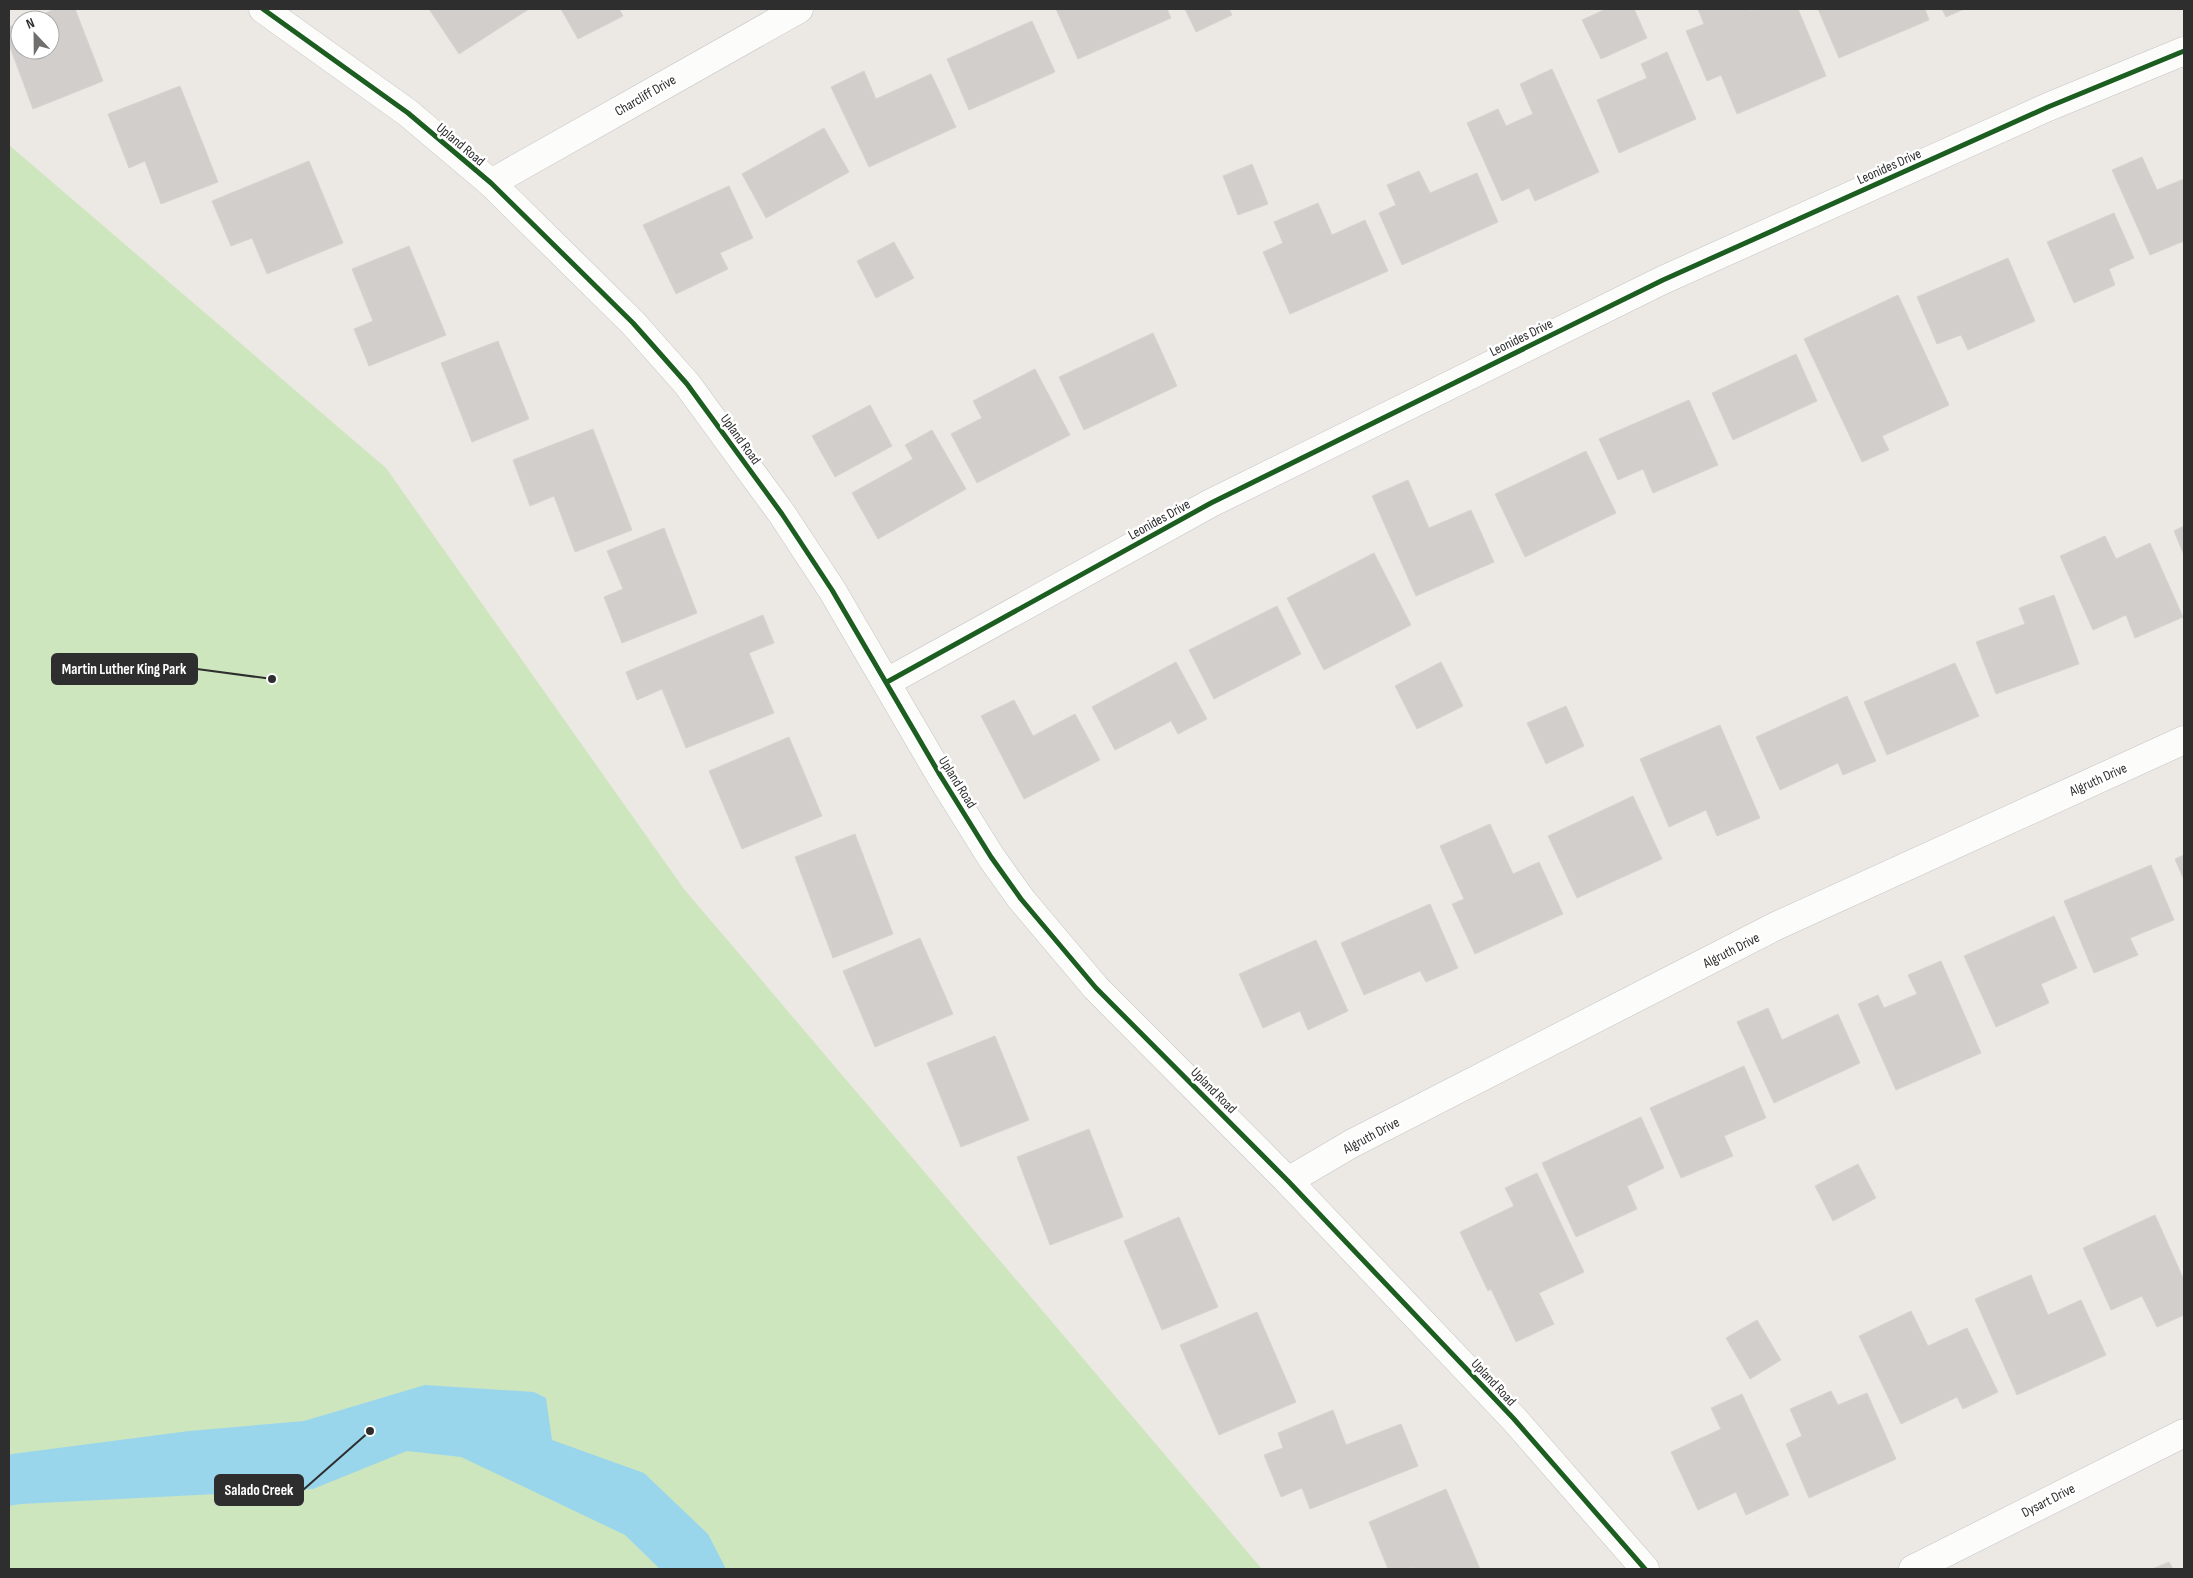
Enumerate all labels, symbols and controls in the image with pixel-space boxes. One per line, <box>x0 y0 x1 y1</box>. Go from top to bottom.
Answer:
north arrow <box>10 10 60 60</box>
text: N <box>24 14 37 33</box>
street label: Charcliff Drive <box>612 71 679 120</box>
street label: Upland Road <box>433 119 489 170</box>
street label: Leonides Drive <box>1855 145 1924 188</box>
street label: Leonides Drive <box>1487 315 1556 360</box>
street label: Upland Road <box>717 411 765 468</box>
street label: Leonides Drive <box>1125 495 1193 543</box>
callout: Martin Luther King Park <box>52 654 197 684</box>
text: Martin Luther King Park <box>62 660 187 679</box>
street label: Upland Road <box>935 753 980 812</box>
street label: Algruth Drive <box>2066 759 2130 800</box>
street label: Algruth Drive <box>1699 929 1762 972</box>
street label: Upland Road <box>1187 1064 1240 1117</box>
street label: Algruth Drive <box>1339 1114 1402 1158</box>
street label: Upland Road <box>1468 1355 1520 1409</box>
callout: Salado Creek <box>215 1475 303 1505</box>
street label: Dysart Drive <box>2019 1480 2078 1521</box>
text: Salado Creek <box>225 1481 294 1500</box>

